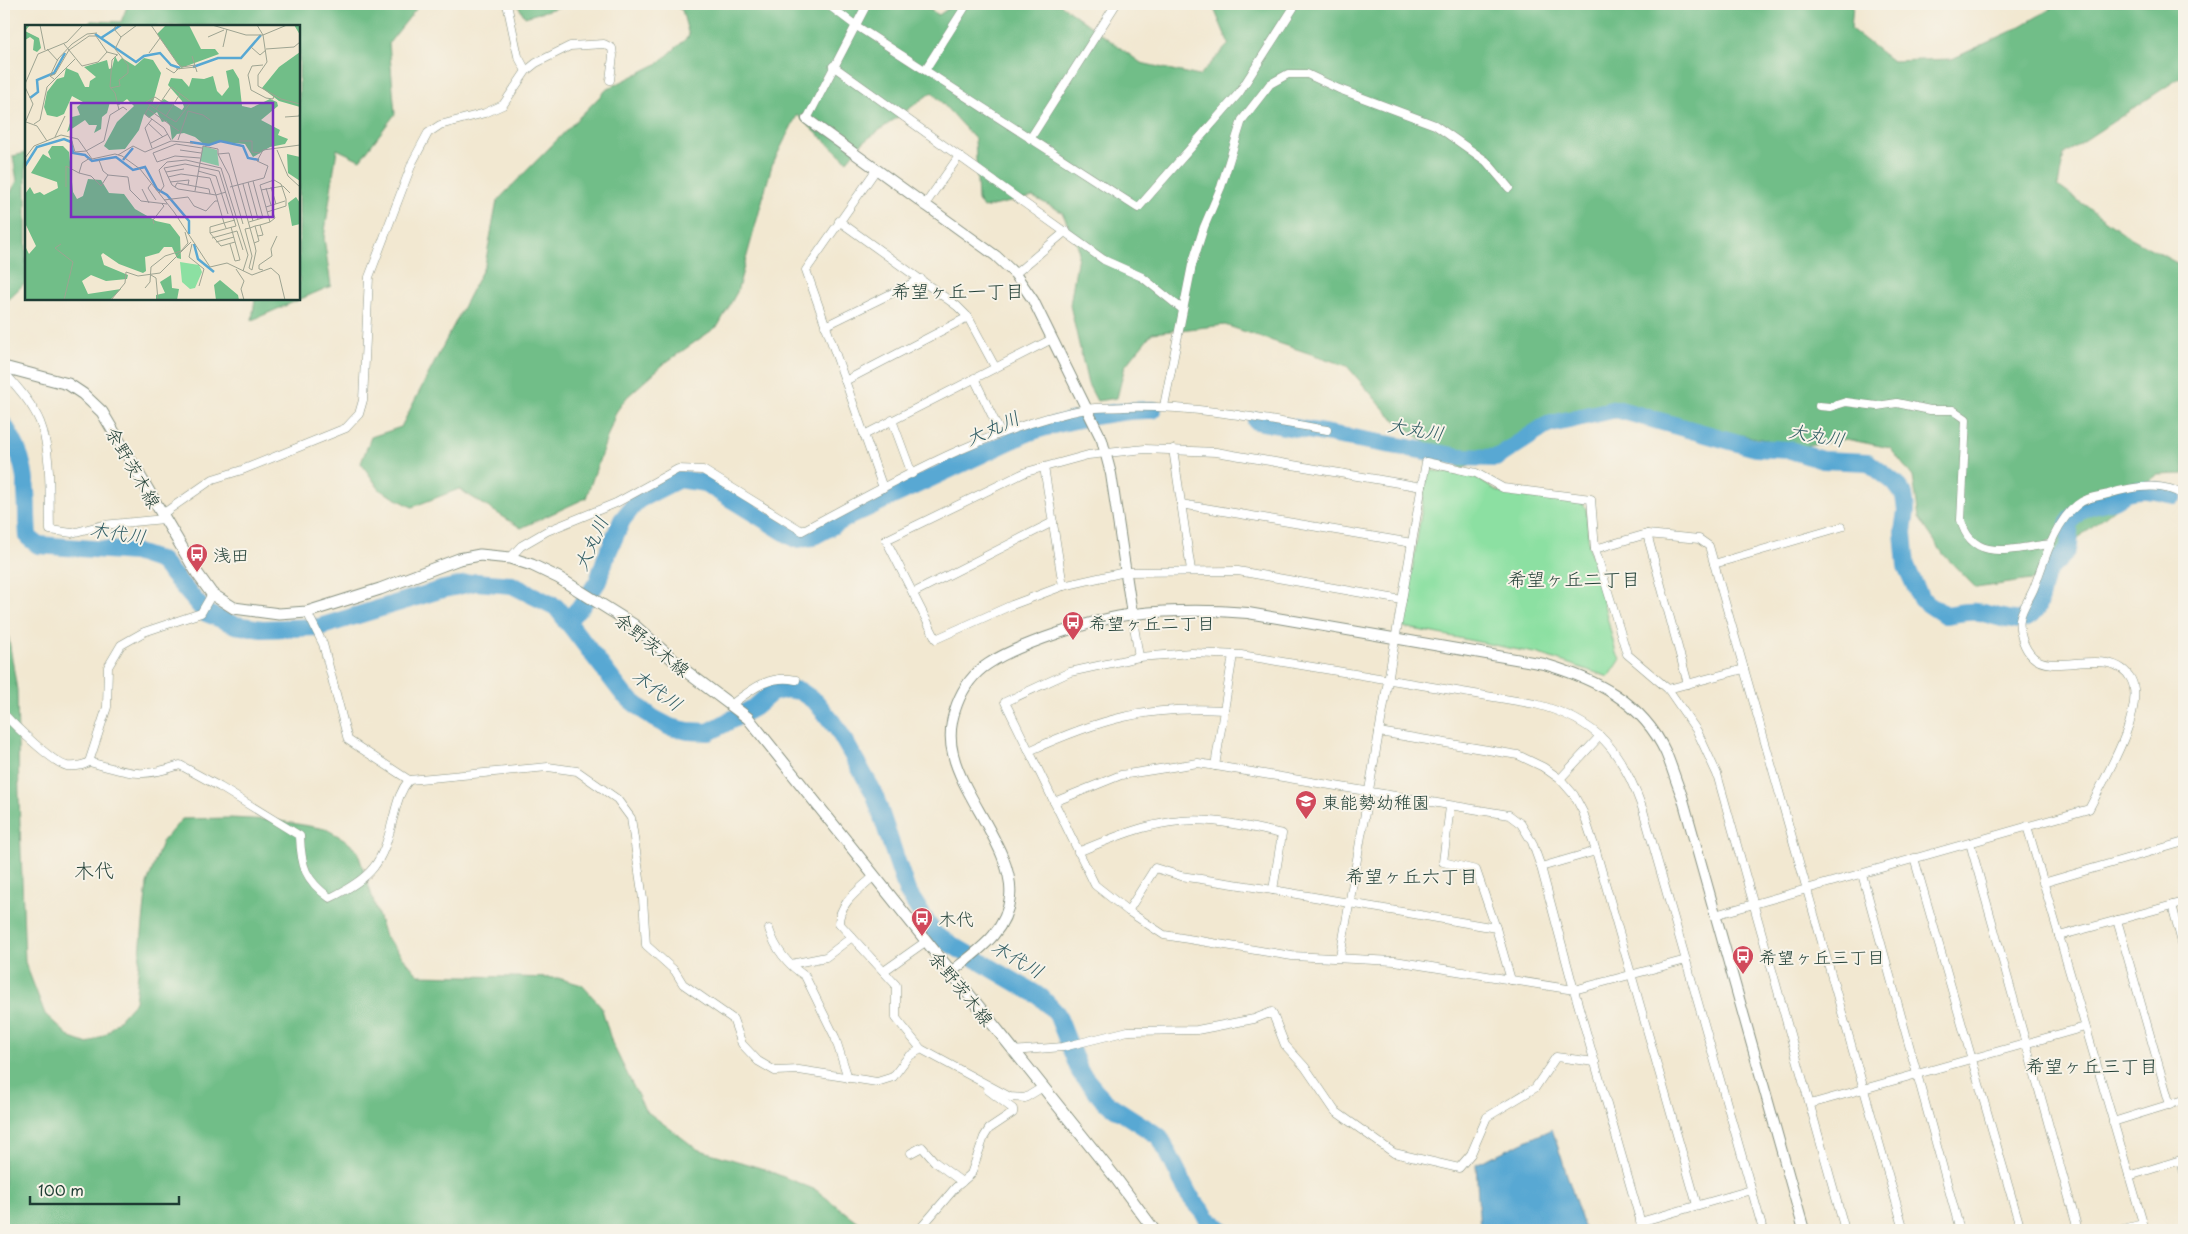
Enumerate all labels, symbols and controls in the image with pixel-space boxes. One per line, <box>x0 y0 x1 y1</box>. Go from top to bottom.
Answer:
inset map <box>25 25 300 300</box>
district label: 希望ヶ丘一丁目 <box>891 276 1025 304</box>
water label: 大丸川 <box>960 403 1024 451</box>
water label: 大丸川 <box>1385 409 1447 447</box>
water label: 大丸川 <box>1786 415 1848 453</box>
street label: 余野茨木線 <box>100 421 168 513</box>
water label: 大丸川 <box>566 511 614 575</box>
water label: 木代川 <box>88 514 148 550</box>
place label: 浅田 <box>213 541 249 568</box>
bus stop icon: 浅田 <box>185 542 209 573</box>
district label: 希望ヶ丘二丁目 <box>1507 564 1641 592</box>
street label: 余野茨木線 <box>610 605 696 683</box>
place label: 希望ヶ丘二丁目 <box>1089 609 1215 636</box>
bus stop icon: 希望ヶ丘二丁目 <box>1061 610 1085 641</box>
water label: 木代川 <box>627 661 689 717</box>
place label: 東能勢幼稚園 <box>1322 788 1430 815</box>
school or university icon: 東能勢幼稚園 <box>1294 789 1318 820</box>
district label: 木代 <box>74 855 114 885</box>
district label: 希望ヶ丘六丁目 <box>1345 861 1479 889</box>
place label: 木代 <box>938 905 974 932</box>
bus stop icon: 木代 <box>910 906 934 937</box>
water label: 木代川 <box>986 932 1050 984</box>
place label: 希望ヶ丘三丁目 <box>1759 943 1885 970</box>
bus stop icon: 希望ヶ丘三丁目 <box>1731 944 1755 975</box>
street label: 余野茨木線 <box>923 945 1001 1031</box>
district label: 希望ヶ丘三丁目 <box>2025 1051 2159 1079</box>
scale bar <box>30 1174 179 1206</box>
text: 100 m <box>38 1178 84 1201</box>

